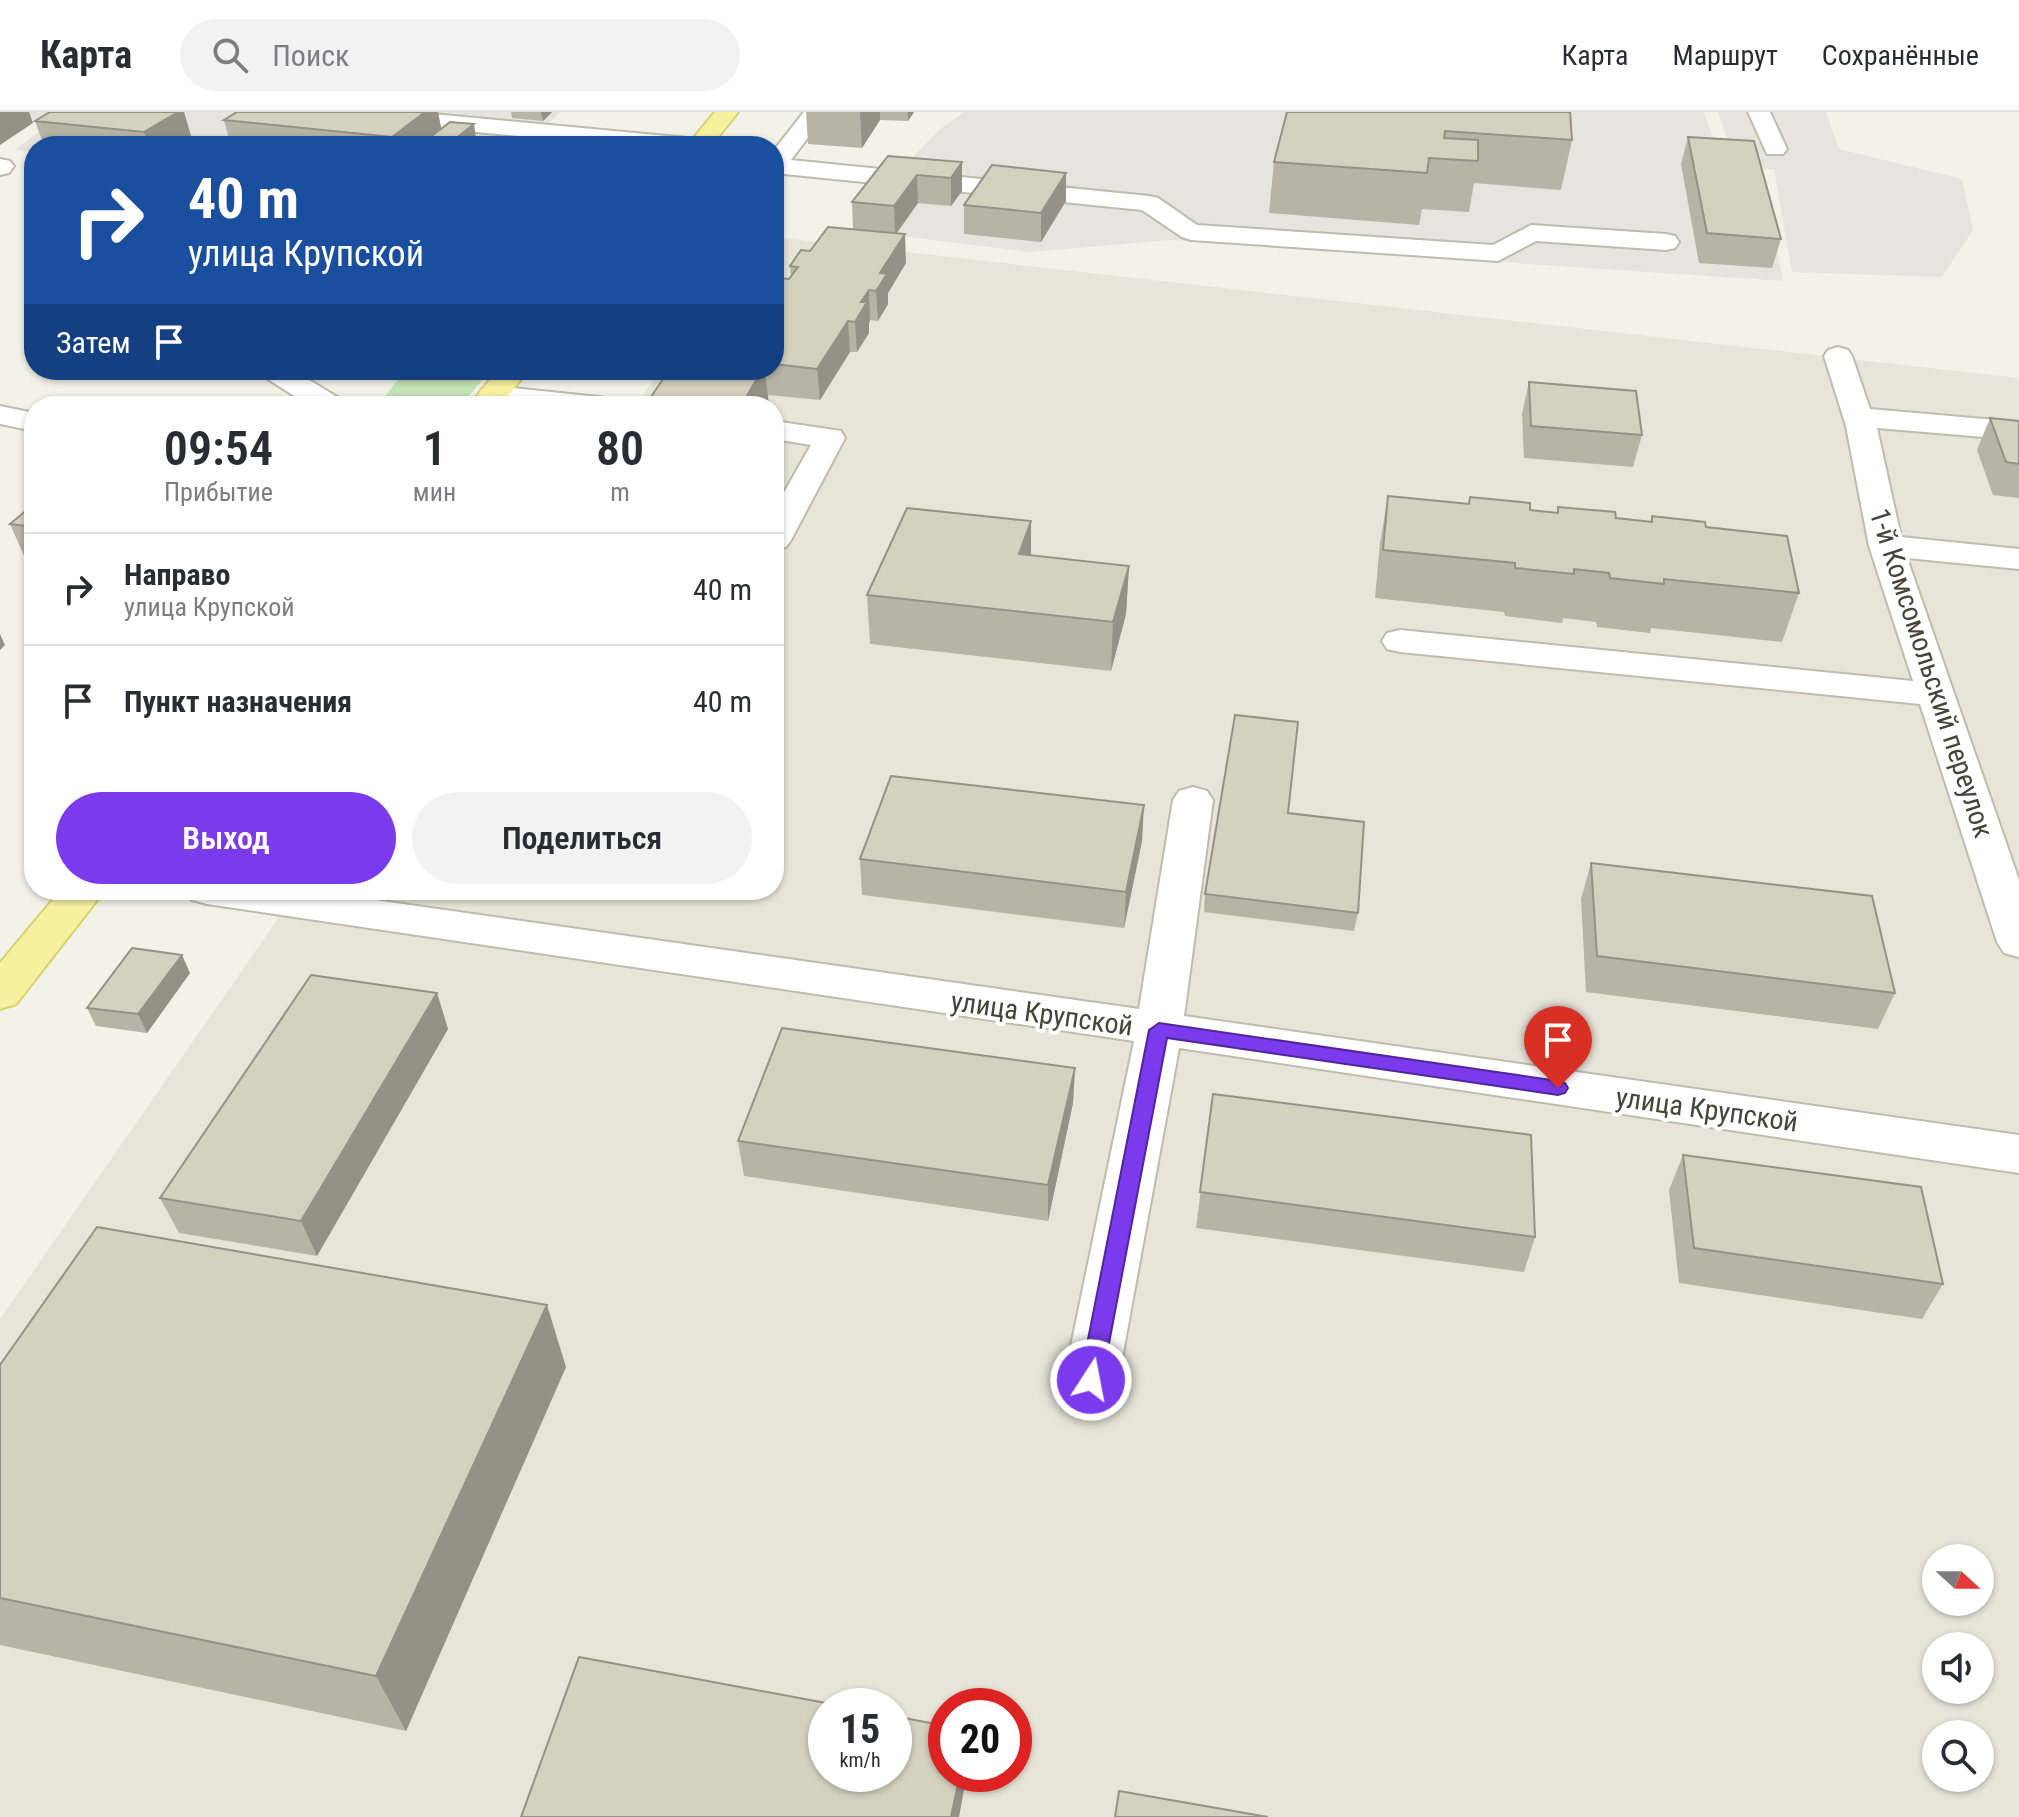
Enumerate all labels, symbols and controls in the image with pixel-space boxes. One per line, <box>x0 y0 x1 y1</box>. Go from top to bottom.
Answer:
search box <box>180 19 740 91</box>
text: Карта <box>40 33 132 77</box>
icon: search <box>208 33 252 77</box>
text: Поиск <box>272 38 349 73</box>
text: Карта <box>1562 39 1628 72</box>
text: Маршрут <box>1672 39 1778 72</box>
text: Сохранённые <box>1822 39 1979 72</box>
text: 40 m <box>188 166 299 232</box>
icon: right <box>56 168 160 272</box>
text: улица Крупской <box>188 233 424 275</box>
icon: arrive <box>147 320 191 364</box>
text: Затем <box>56 325 131 360</box>
text: 09:54 <box>164 420 273 477</box>
text: 1 <box>422 420 447 477</box>
text: 80 <box>596 420 644 477</box>
text: Прибытие <box>164 477 273 507</box>
text: мин <box>413 477 456 507</box>
text: m <box>610 477 630 507</box>
street label: 1-й Комсомольский переулок <box>1863 505 2000 842</box>
text: Направо <box>124 557 230 592</box>
icon: right <box>56 567 100 611</box>
text: 40 m <box>693 572 752 607</box>
text: улица Крупской <box>124 592 294 622</box>
icon: arrive <box>56 679 100 723</box>
text: Пункт назначения <box>124 684 352 719</box>
text: 40 m <box>693 684 752 719</box>
button: Выход <box>56 792 396 884</box>
button: Поделиться <box>412 792 752 884</box>
street label: улица Крупской <box>949 984 1135 1043</box>
pin <box>1524 1006 1592 1088</box>
icon: arrive <box>1536 1018 1580 1062</box>
street label: улица Крупской <box>1614 1080 1800 1139</box>
position arrow <box>1049 1338 1133 1422</box>
north arrow <box>1922 1544 1994 1616</box>
map controls <box>1922 1544 1994 1792</box>
button: sound <box>1922 1632 1994 1704</box>
speed limit sign: 20 <box>928 1688 1032 1792</box>
text: 15 <box>840 1706 880 1753</box>
button: search <box>1922 1720 1994 1792</box>
text: km/h <box>839 1748 881 1772</box>

